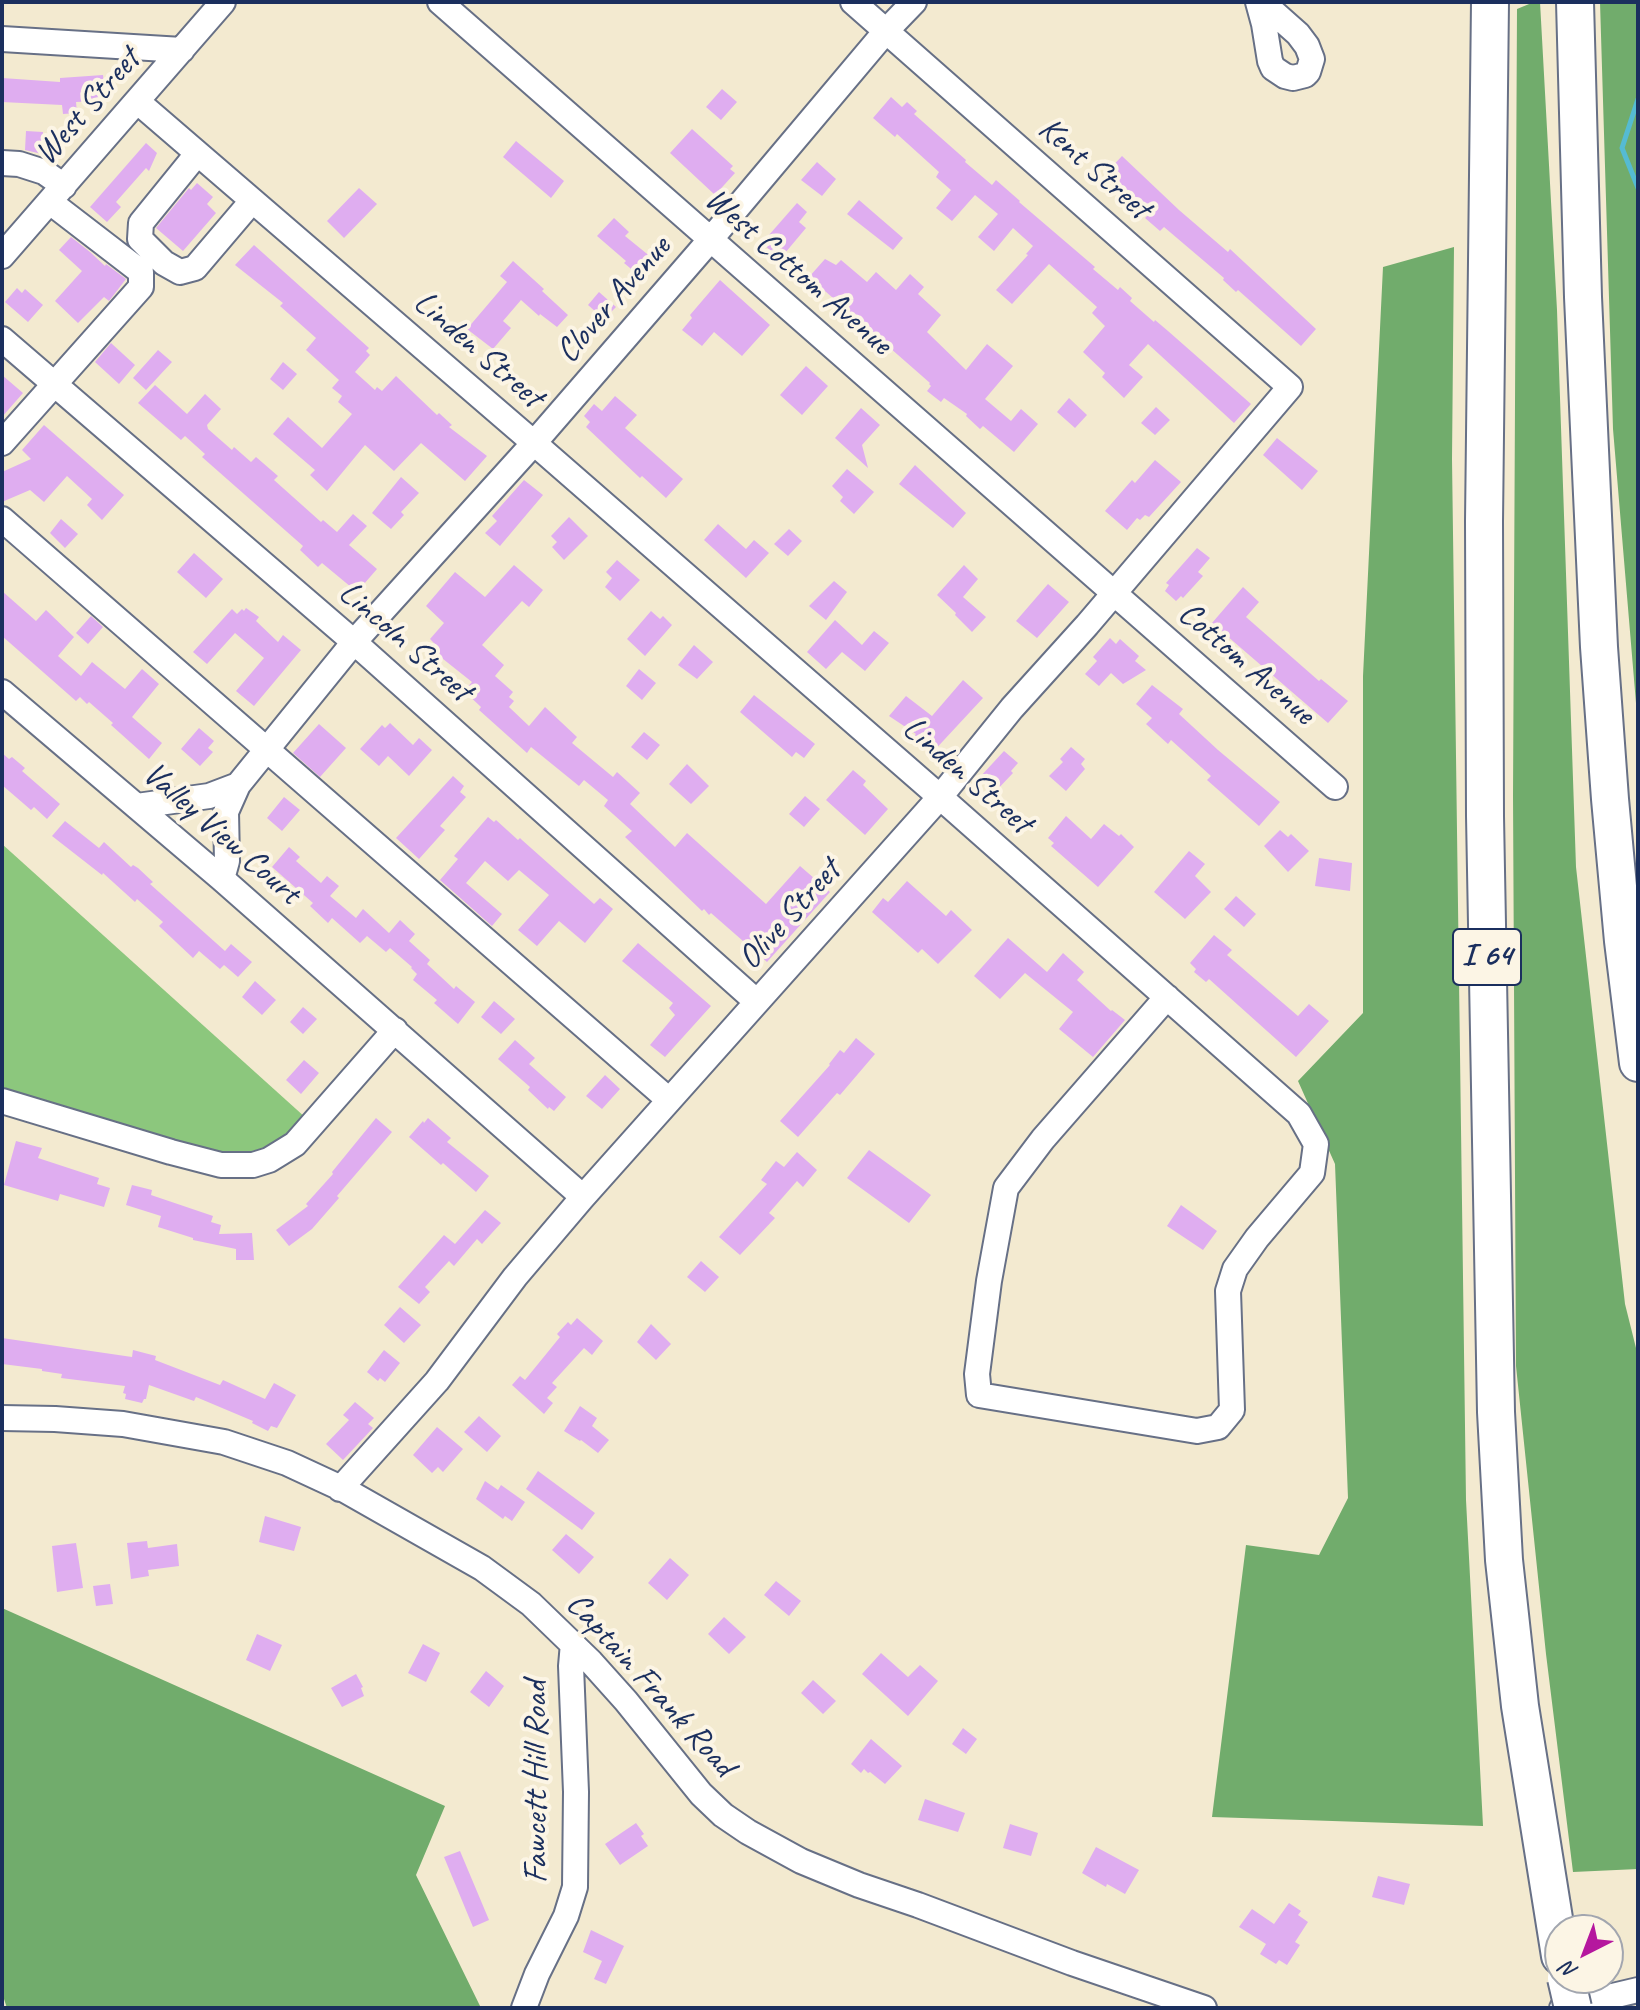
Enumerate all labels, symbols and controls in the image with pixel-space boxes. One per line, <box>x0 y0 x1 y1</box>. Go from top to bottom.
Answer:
street label: West Street <box>26 40 150 174</box>
street label: Kent Street <box>1030 109 1158 229</box>
street label: West Cottom Avenue <box>696 180 900 364</box>
street label: Clover Avenue <box>548 228 680 372</box>
street label: Linden Street <box>405 283 551 417</box>
street label: Lincoln Street <box>330 573 480 711</box>
street label: Cottom Avenue <box>1169 594 1323 734</box>
street label: Linden Street <box>894 709 1040 843</box>
street label: Valley View Court <box>134 754 308 914</box>
street label: Olive Street <box>730 851 850 979</box>
road number: I 64 <box>1453 929 1521 985</box>
street label: Captain Frank Road <box>557 1585 743 1785</box>
street label: Fawcett Hill Road <box>517 1681 557 1883</box>
north arrow <box>1544 1914 1624 1994</box>
text: N <box>1555 1955 1584 1985</box>

